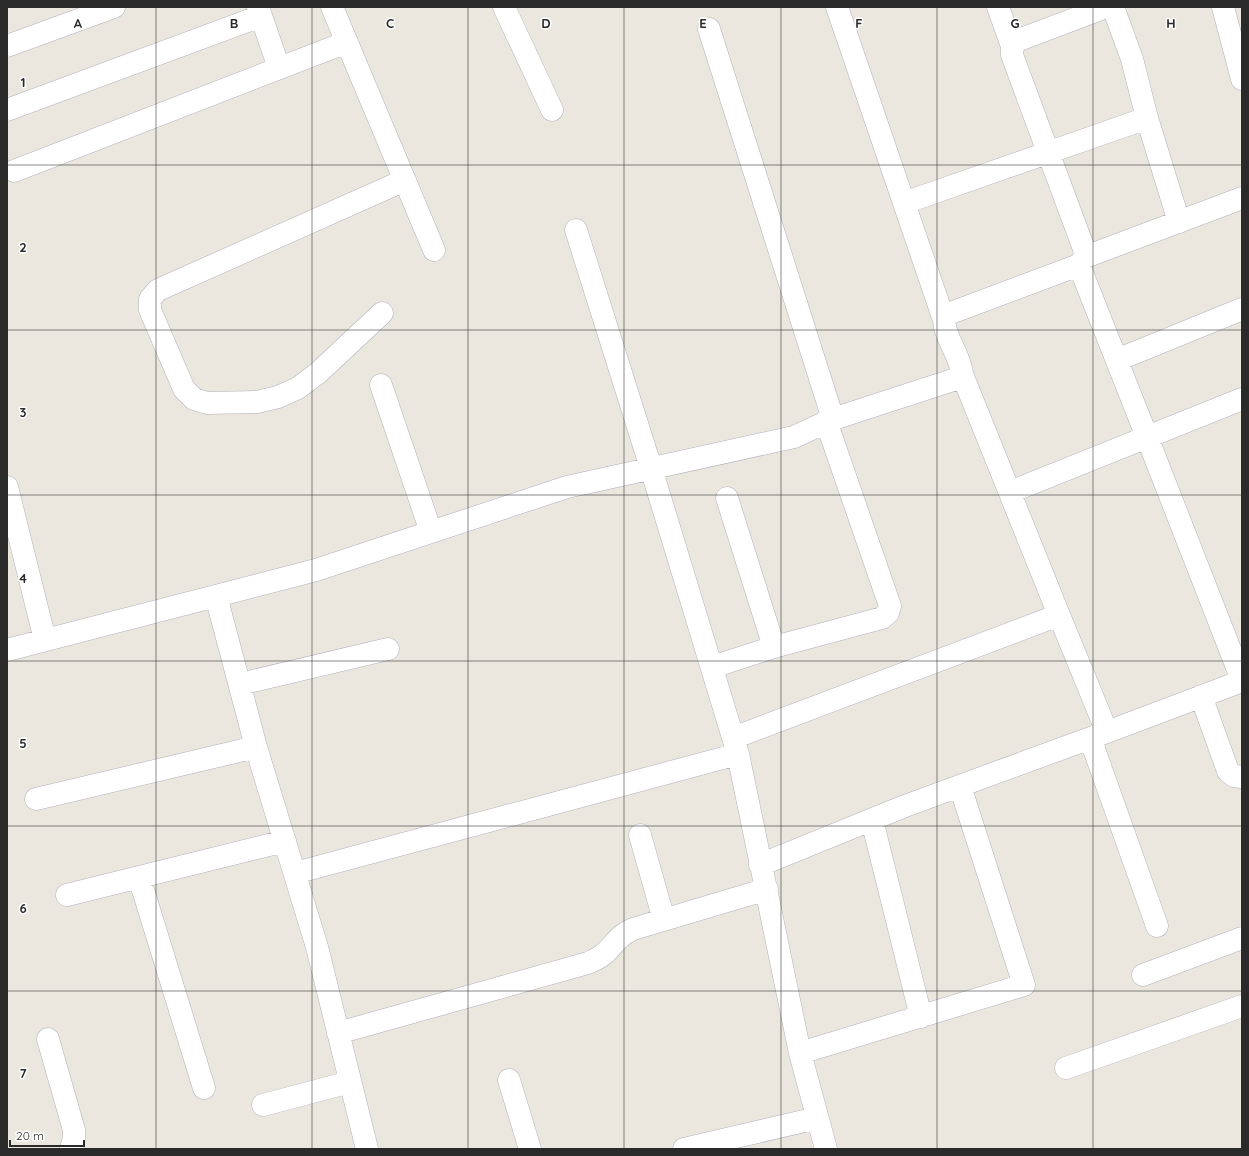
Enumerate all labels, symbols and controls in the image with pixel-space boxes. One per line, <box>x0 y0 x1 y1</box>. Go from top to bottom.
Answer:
text: A <box>74 15 83 31</box>
text: B <box>230 15 238 31</box>
text: C <box>386 15 394 31</box>
text: D <box>541 15 551 31</box>
text: E <box>699 15 707 31</box>
text: F <box>855 15 863 31</box>
text: G <box>1010 15 1020 31</box>
text: H <box>1166 15 1176 31</box>
text: 1 <box>20 74 26 90</box>
text: 2 <box>19 239 27 255</box>
text: 3 <box>20 404 27 420</box>
text: 4 <box>19 570 27 586</box>
text: 5 <box>19 735 27 751</box>
text: 6 <box>19 900 27 916</box>
text: 7 <box>19 1065 27 1081</box>
scale bar <box>10 1122 84 1148</box>
text: 20 m <box>16 1128 44 1143</box>

